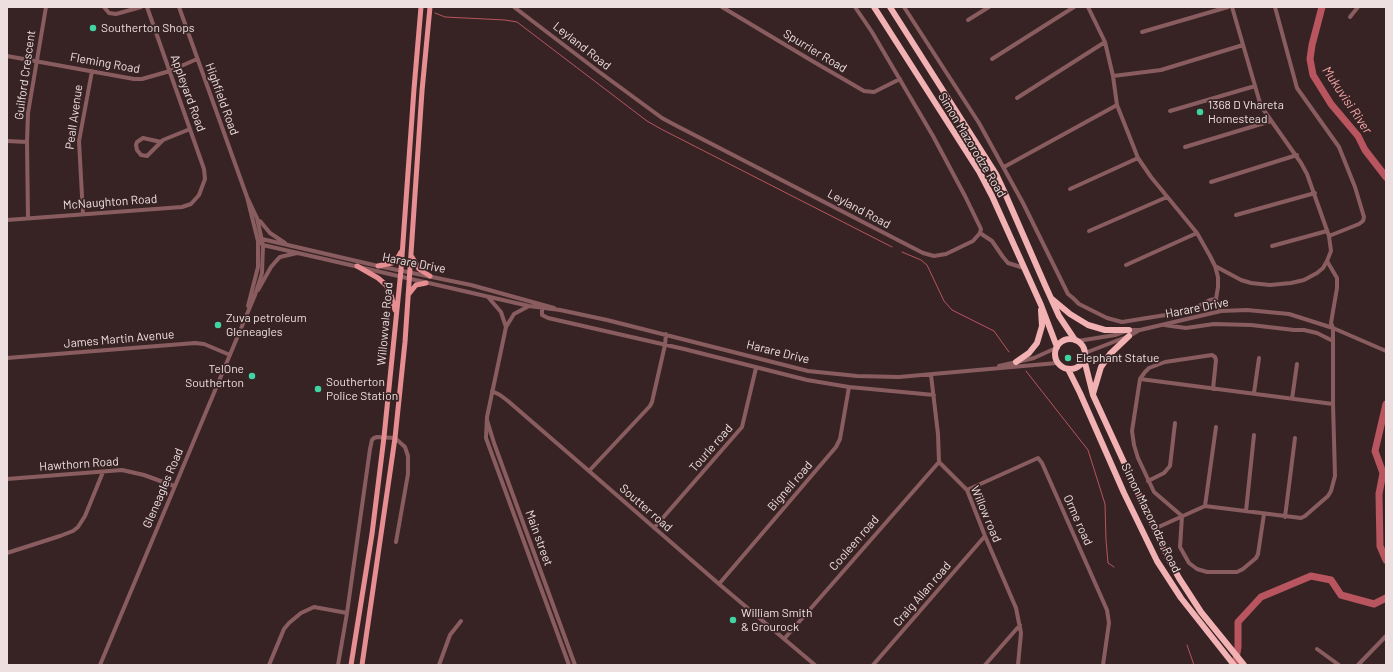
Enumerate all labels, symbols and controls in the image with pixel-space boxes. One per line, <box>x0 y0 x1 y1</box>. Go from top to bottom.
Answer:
street label: Leyland Road <box>550 19 614 73</box>
place label: Southerton Shops <box>101 21 195 35</box>
marker: Southerton Shops <box>88 23 98 33</box>
street label: Spurrier Road <box>781 26 849 76</box>
street label: Guilford Crescent <box>12 29 38 121</box>
street label: Fleming Road <box>69 50 141 76</box>
street label: Appleyard Road <box>167 53 209 133</box>
street label: Highfield Road <box>202 61 242 137</box>
water label: Mukuvisi River <box>1319 63 1375 137</box>
street label: Peall Avenue <box>62 84 86 150</box>
street label: Simon Mazorodze Road <box>935 90 1009 200</box>
place label: 1368 D Vhareta Homestead <box>1208 98 1284 126</box>
marker: 1368 D Vhareta Homestead <box>1195 107 1205 117</box>
street label: Leyland Road <box>825 186 893 232</box>
street label: McNaughton Road <box>62 192 158 212</box>
street label: Harare Drive <box>381 250 447 276</box>
street label: Willowvale Road <box>374 282 396 366</box>
street label: Harare Drive <box>1164 295 1230 321</box>
place label: Zuva petroleum Gleneagles <box>226 311 307 339</box>
marker: Zuva petroleum Gleneagles <box>213 320 223 330</box>
street label: James Martin Avenue <box>63 327 175 351</box>
street label: Harare Drive <box>745 337 811 367</box>
place label: Elephant Statue <box>1076 351 1160 365</box>
marker: Elephant Statue <box>1063 353 1073 363</box>
place label: TelOne Southerton <box>185 362 244 390</box>
marker: TelOne Southerton <box>247 371 257 381</box>
place label: Southerton Police Station <box>326 375 398 403</box>
marker: Southerton Police Station <box>313 384 323 394</box>
street label: Tourle road <box>686 421 736 475</box>
street label: Gleneagles Road <box>140 446 186 530</box>
street label: Hawthorn Road <box>39 454 119 474</box>
street label: Bignell road <box>764 458 816 514</box>
street label: Simon Mazorodze Road <box>1118 461 1184 575</box>
street label: Soutter road <box>617 481 675 535</box>
street label: Willow road <box>968 484 1004 544</box>
street label: Orme road <box>1060 492 1096 548</box>
street label: Main street <box>522 508 556 568</box>
street label: Cooleen road <box>826 513 882 573</box>
street label: Craig Allan road <box>890 559 954 629</box>
place label: William Smith & Grourock <box>741 606 812 634</box>
marker: William Smith & Grourock <box>728 615 738 625</box>

